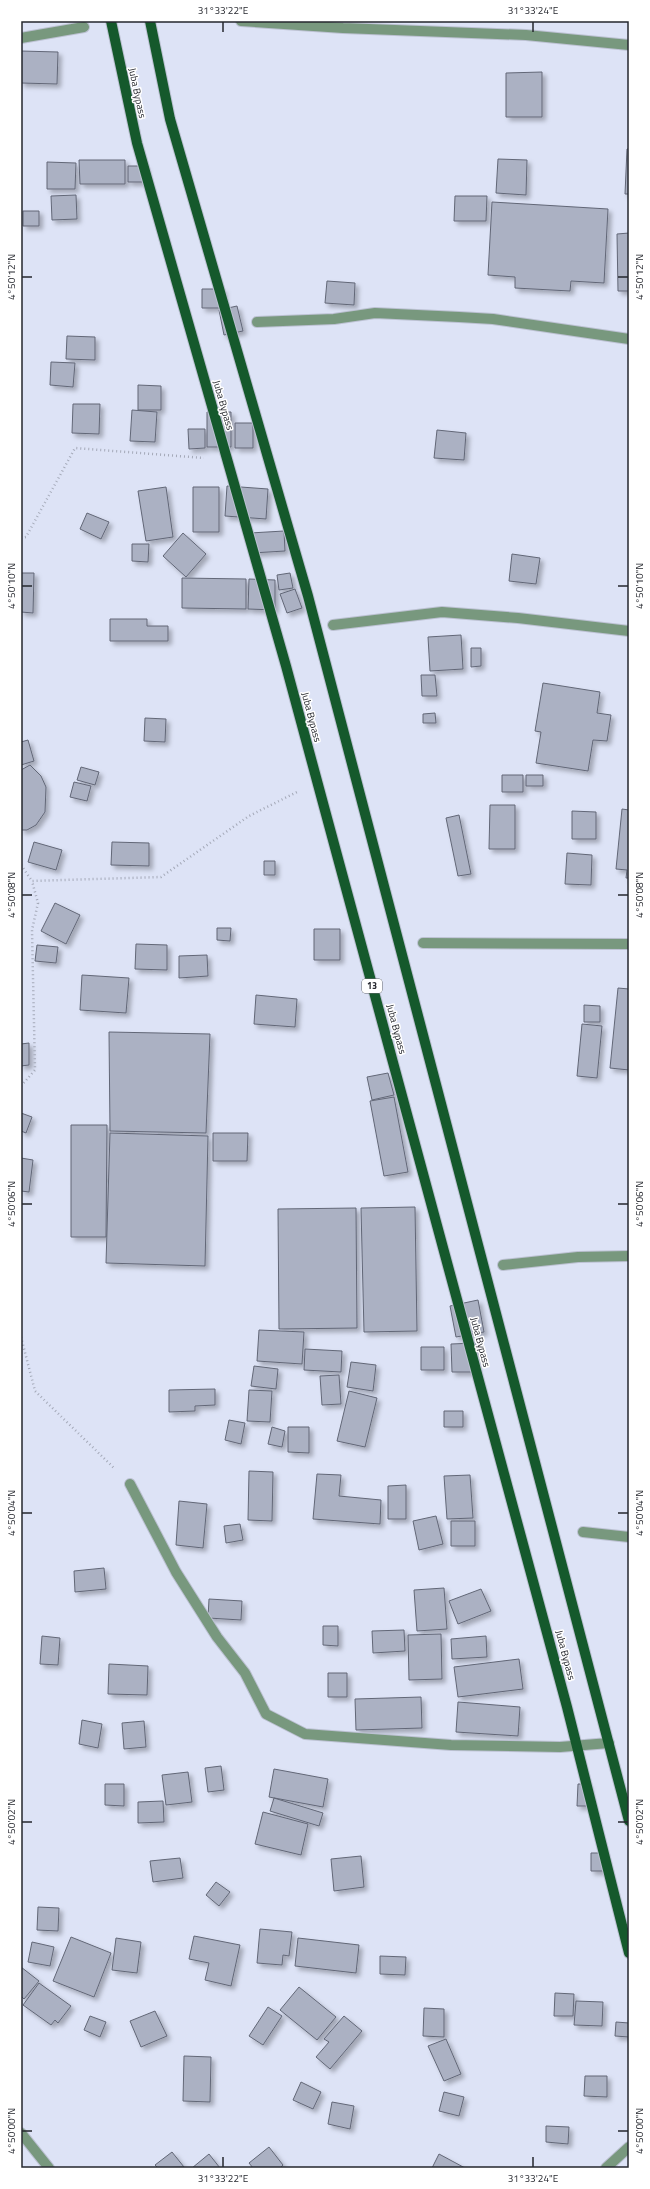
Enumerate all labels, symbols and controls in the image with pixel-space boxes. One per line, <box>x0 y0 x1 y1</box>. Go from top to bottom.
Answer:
text: 31°33'22"E <box>198 3 249 18</box>
text: 31°33'24"E <box>508 3 559 18</box>
street label: Juba Bypass <box>125 67 150 120</box>
text: 4°50'12"N <box>4 254 19 300</box>
text: 4°50'12"N <box>632 254 647 300</box>
street label: Juba Bypass <box>209 378 238 432</box>
text: 4°50'10"N <box>4 563 19 609</box>
text: 4°50'10"N <box>632 563 647 609</box>
street label: Juba Bypass <box>298 690 325 744</box>
text: 4°50'08"N <box>4 872 19 918</box>
text: 4°50'08"N <box>632 872 647 918</box>
road number: 13 <box>362 979 382 993</box>
street label: Juba Bypass <box>383 1002 410 1056</box>
text: 4°50'06"N <box>4 1181 19 1227</box>
text: 4°50'06"N <box>632 1181 647 1227</box>
street label: Juba Bypass <box>467 1315 494 1369</box>
text: 4°50'04"N <box>4 1490 19 1536</box>
text: 4°50'04"N <box>632 1490 647 1536</box>
street label: Juba Bypass <box>552 1628 579 1682</box>
text: 4°50'02"N <box>4 1799 19 1845</box>
text: 4°50'02"N <box>632 1799 647 1845</box>
text: 4°50'00"N <box>4 2108 19 2154</box>
text: 4°50'00"N <box>632 2108 647 2154</box>
text: 31°33'22"E <box>198 2171 249 2186</box>
text: 31°33'24"E <box>508 2171 559 2186</box>

